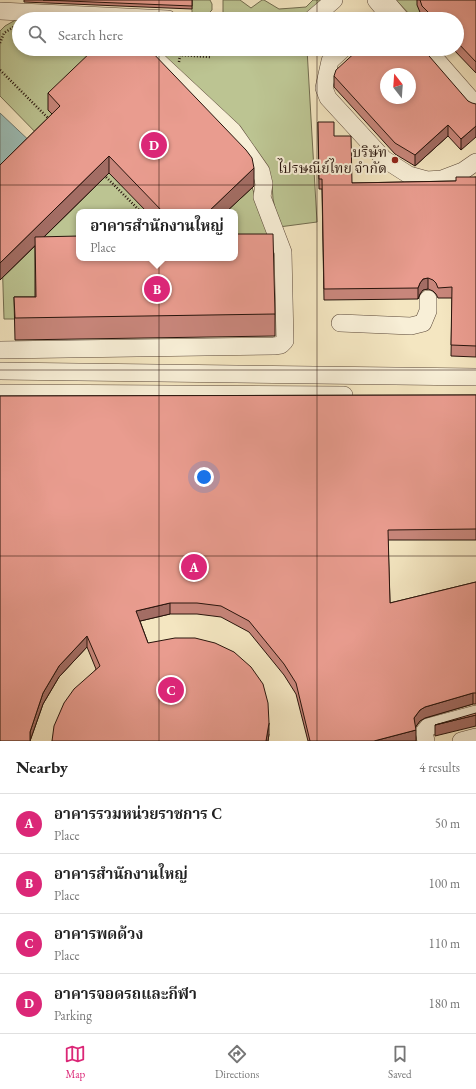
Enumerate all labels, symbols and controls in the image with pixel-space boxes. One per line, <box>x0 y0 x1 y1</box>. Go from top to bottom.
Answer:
search box <box>12 12 464 56</box>
icon: search <box>26 23 48 45</box>
text: Search here <box>58 25 123 44</box>
north arrow <box>380 68 416 104</box>
pin: D <box>141 130 167 160</box>
place label: บริษัท ไปรษณีย์ไทย จำกัด <box>277 143 387 177</box>
marker: บริษัท ไปรษณีย์ไทย จำกัด <box>390 155 400 165</box>
popup <box>76 209 238 261</box>
text: อาคารสำนักงานใหญ่ <box>90 216 224 235</box>
text: Place <box>90 239 116 256</box>
pin: B <box>144 274 170 304</box>
your location <box>194 467 214 487</box>
pin: A <box>181 552 207 582</box>
pin: C <box>158 675 184 705</box>
text: Nearby <box>16 756 68 778</box>
text: 4 results <box>419 759 460 776</box>
text: อาคารรวมหน่วยราชการ C <box>54 804 222 823</box>
text: A <box>24 815 34 832</box>
text: 50 m <box>435 815 460 832</box>
text: Place <box>54 827 80 844</box>
text: อาคารสำนักงานใหญ่ <box>54 864 188 883</box>
text: B <box>25 875 33 892</box>
text: 100 m <box>429 875 460 892</box>
text: Place <box>54 887 80 904</box>
text: อาคารพดด้วง <box>54 924 143 943</box>
text: C <box>24 935 34 952</box>
text: 110 m <box>429 935 460 952</box>
text: Place <box>54 947 80 964</box>
text: อาคารจอดรถและกีฬา <box>54 984 197 1003</box>
text: D <box>24 995 34 1012</box>
text: 180 m <box>429 995 460 1012</box>
text: Parking <box>54 1007 92 1024</box>
tab: Map <box>64 1043 86 1081</box>
tab: Directions <box>215 1043 259 1081</box>
tab: Saved <box>388 1043 412 1081</box>

